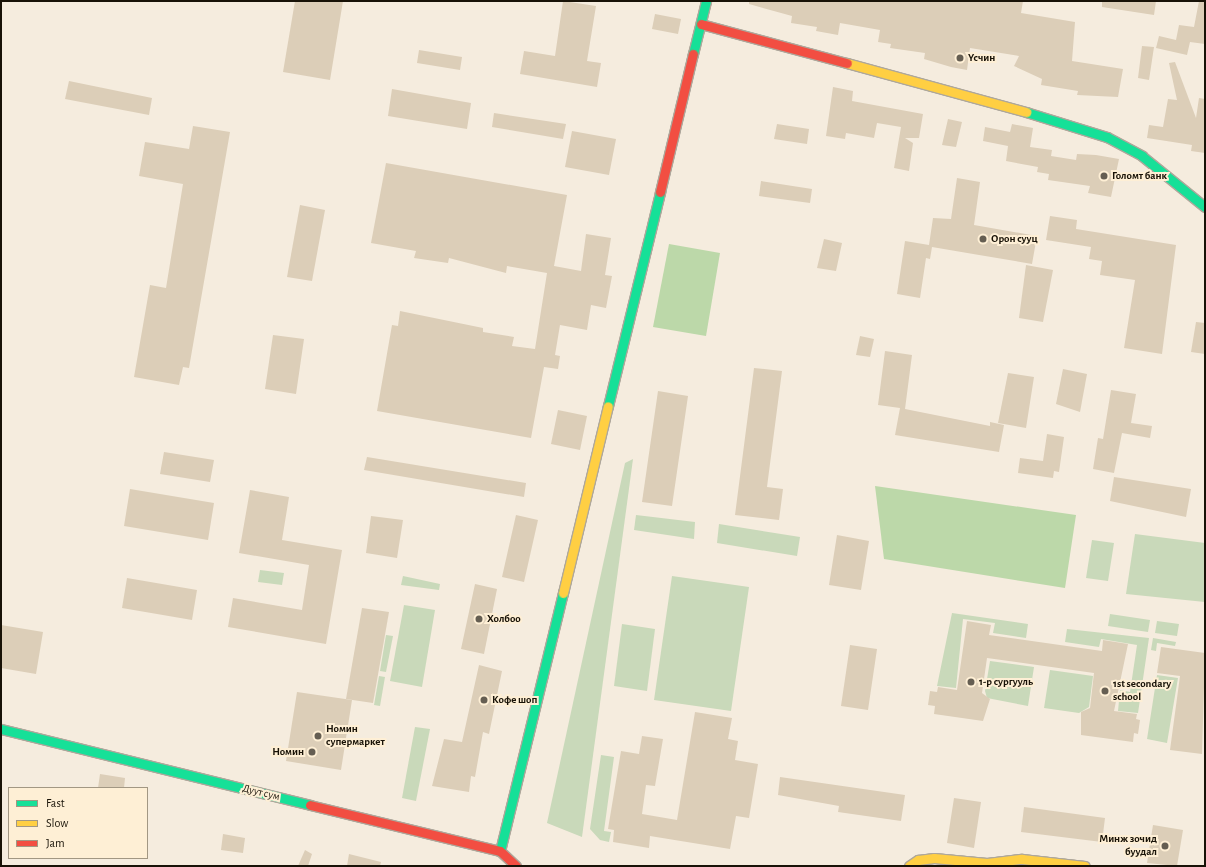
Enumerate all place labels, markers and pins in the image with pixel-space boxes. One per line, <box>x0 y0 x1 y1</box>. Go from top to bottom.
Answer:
place label: Үсчин <box>968 51 995 65</box>
marker: Үсчин <box>955 53 965 63</box>
place label: Голомт банк <box>1112 169 1167 183</box>
marker: Голомт банк <box>1099 171 1109 181</box>
place label: Орон сууц <box>991 232 1038 246</box>
marker: Орон сууц <box>978 234 988 244</box>
place label: Холбоо <box>487 612 521 626</box>
marker: Холбоо <box>474 614 484 624</box>
place label: 1-р сургууль <box>979 675 1033 689</box>
marker: 1-р сургууль <box>966 677 976 687</box>
place label: 1st secondary school <box>1113 678 1171 704</box>
marker: 1st secondary school <box>1100 686 1110 696</box>
place label: Кофе шоп <box>492 693 537 707</box>
marker: Кофе шоп <box>479 695 489 705</box>
place label: Номин супермаркет <box>326 723 385 749</box>
marker: Номин супермаркет <box>313 731 323 741</box>
place label: Номин <box>272 745 304 759</box>
marker: Номин <box>307 747 317 757</box>
place label: Минж зочид буудал <box>1099 833 1157 859</box>
marker: Минж зочид буудал <box>1160 841 1170 851</box>

